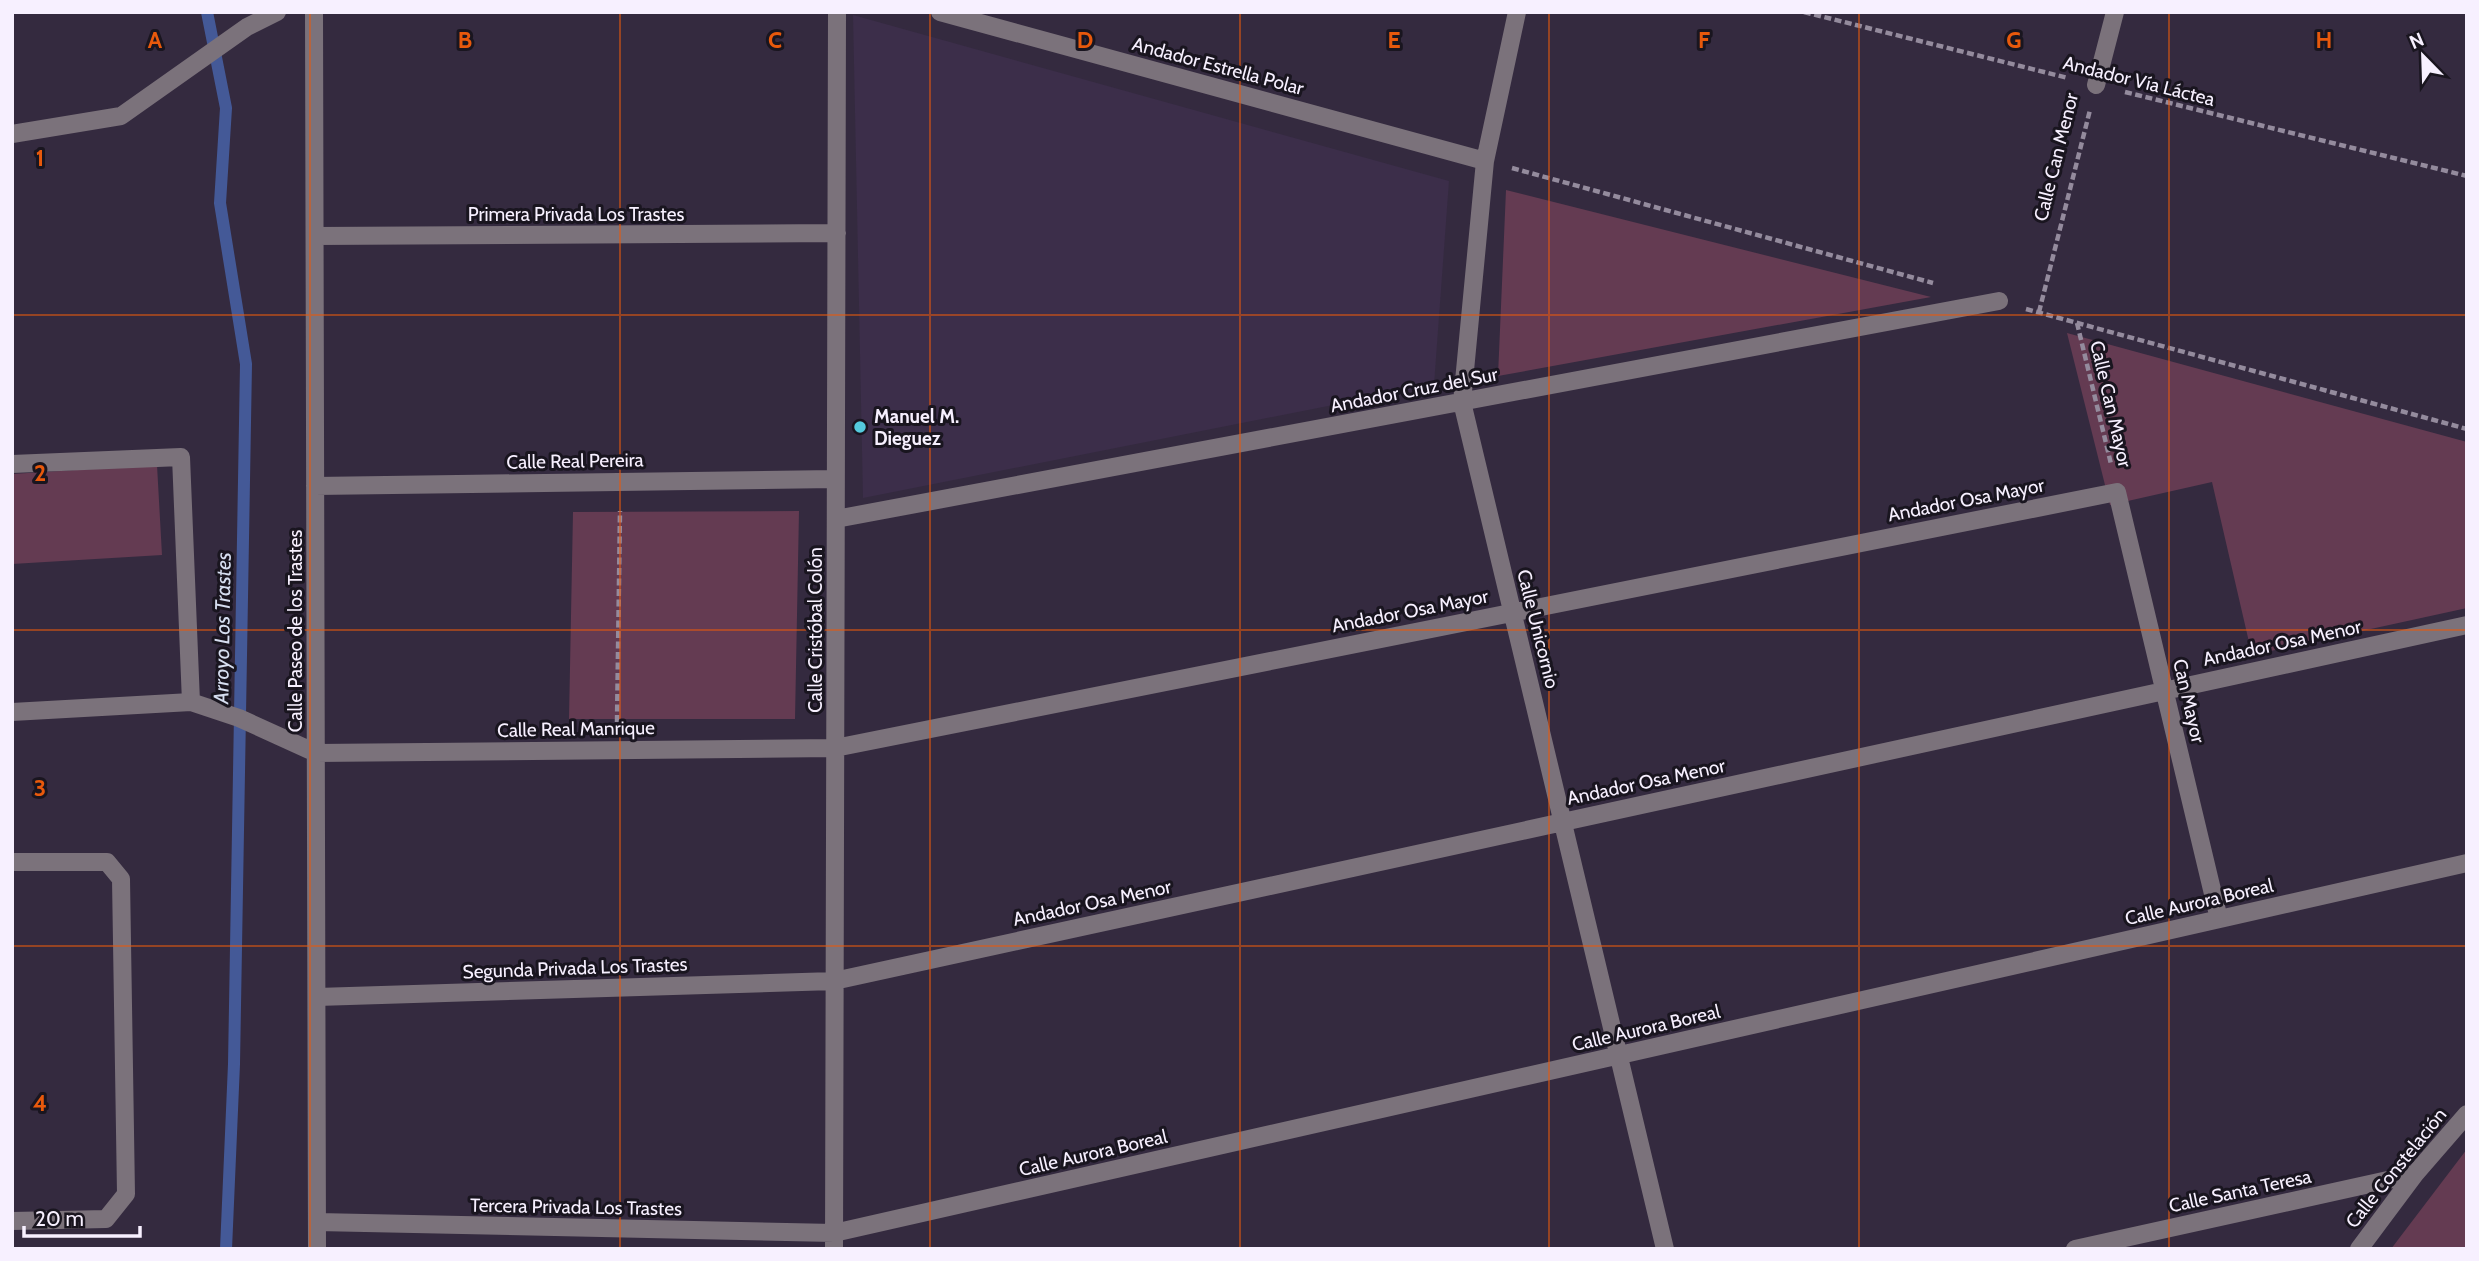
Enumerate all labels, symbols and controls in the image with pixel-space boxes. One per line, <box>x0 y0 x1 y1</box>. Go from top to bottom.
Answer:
north arrow <box>2388 21 2458 91</box>
text: A <box>148 26 163 54</box>
text: B <box>458 26 472 54</box>
text: C <box>768 26 782 54</box>
text: D <box>1077 26 1093 54</box>
text: E <box>1387 26 1401 54</box>
text: F <box>1698 26 1710 54</box>
text: G <box>2006 26 2022 54</box>
text: H <box>2316 26 2332 54</box>
text: N <box>2406 28 2427 54</box>
street label: Andador Estrella Polar <box>1130 32 1306 100</box>
street label: Andador Vía Láctea <box>2061 51 2217 111</box>
street label: Calle Can Menor <box>2029 90 2083 224</box>
text: 1 <box>36 144 44 172</box>
street label: Primera Privada Los Trastes <box>468 203 684 226</box>
street label: Calle Can Mayor <box>2085 338 2137 470</box>
street label: Andador Cruz del Sur <box>1328 362 1500 418</box>
place label: Manuel M. Dieguez <box>874 405 959 450</box>
marker: Manuel M. Dieguez <box>852 419 868 435</box>
street label: Calle Real Pereira <box>506 448 644 474</box>
text: 2 <box>34 459 46 487</box>
street label: Andador Osa Mayor <box>1886 474 2046 526</box>
street label: Calle Paseo de los Trastes <box>284 530 307 732</box>
street label: Calle Cristóbal Colón <box>804 547 827 713</box>
water label: Arroyo Los Trastes <box>208 552 236 705</box>
street label: Calle Unicornio <box>1512 567 1564 691</box>
street label: Andador Osa Mayor <box>1330 585 1490 637</box>
street label: Andador Osa Menor <box>2201 615 2363 671</box>
street label: Can Mayor <box>2168 657 2210 745</box>
street label: Calle Real Manrique <box>497 716 655 742</box>
street label: Andador Osa Menor <box>1565 754 1727 810</box>
text: 3 <box>34 774 46 802</box>
street label: Calle Aurora Boreal <box>2123 874 2276 930</box>
street label: Andador Osa Menor <box>1011 875 1173 931</box>
street label: Segunda Privada Los Trastes <box>462 953 688 983</box>
street label: Calle Aurora Boreal <box>1570 1000 1723 1056</box>
text: 4 <box>33 1089 47 1117</box>
street label: Calle Constelación <box>2341 1103 2451 1233</box>
street label: Calle Aurora Boreal <box>1017 1125 1170 1181</box>
street label: Calle Santa Teresa <box>2167 1165 2313 1217</box>
scale bar <box>24 1194 140 1238</box>
street label: Tercera Privada Los Trastes <box>470 1194 682 1220</box>
text: 20 m <box>35 1206 84 1231</box>

